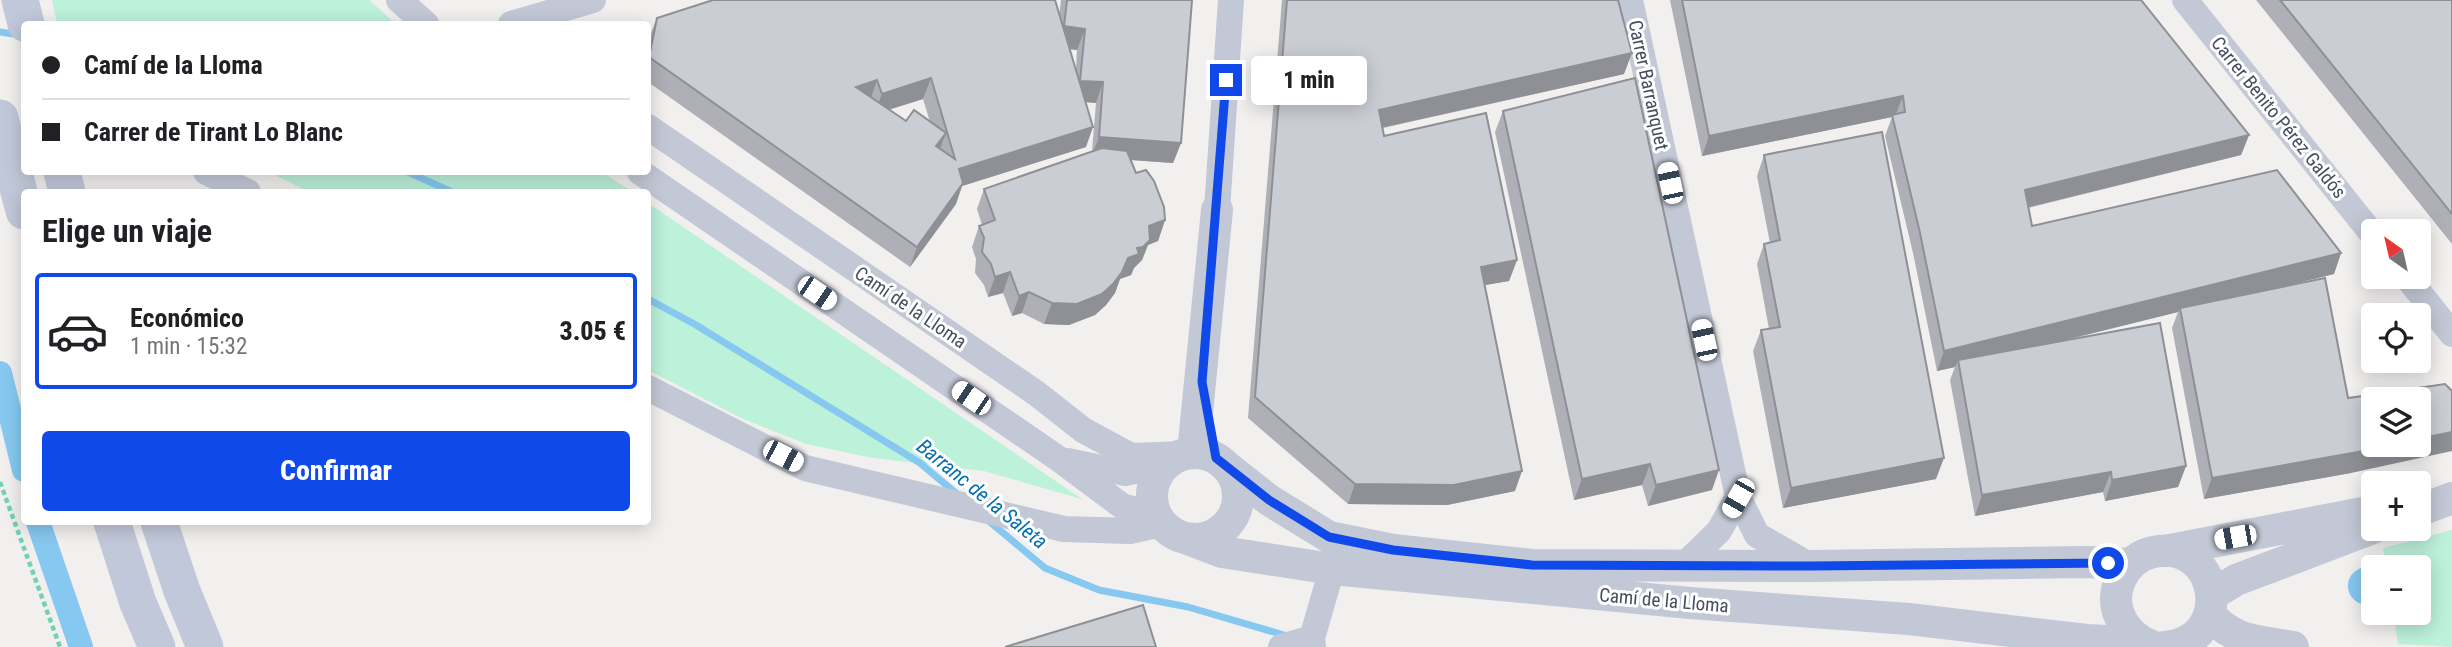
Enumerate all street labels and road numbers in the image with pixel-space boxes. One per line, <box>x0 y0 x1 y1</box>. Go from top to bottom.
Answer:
street label: Carrer Barranquet <box>1623 18 1674 152</box>
street label: Carrer Benito Pérez Galdós <box>2206 32 2351 203</box>
street label: Camí de la Lloma <box>850 262 971 353</box>
street label: Camí de la Lloma <box>1598 583 1730 618</box>

